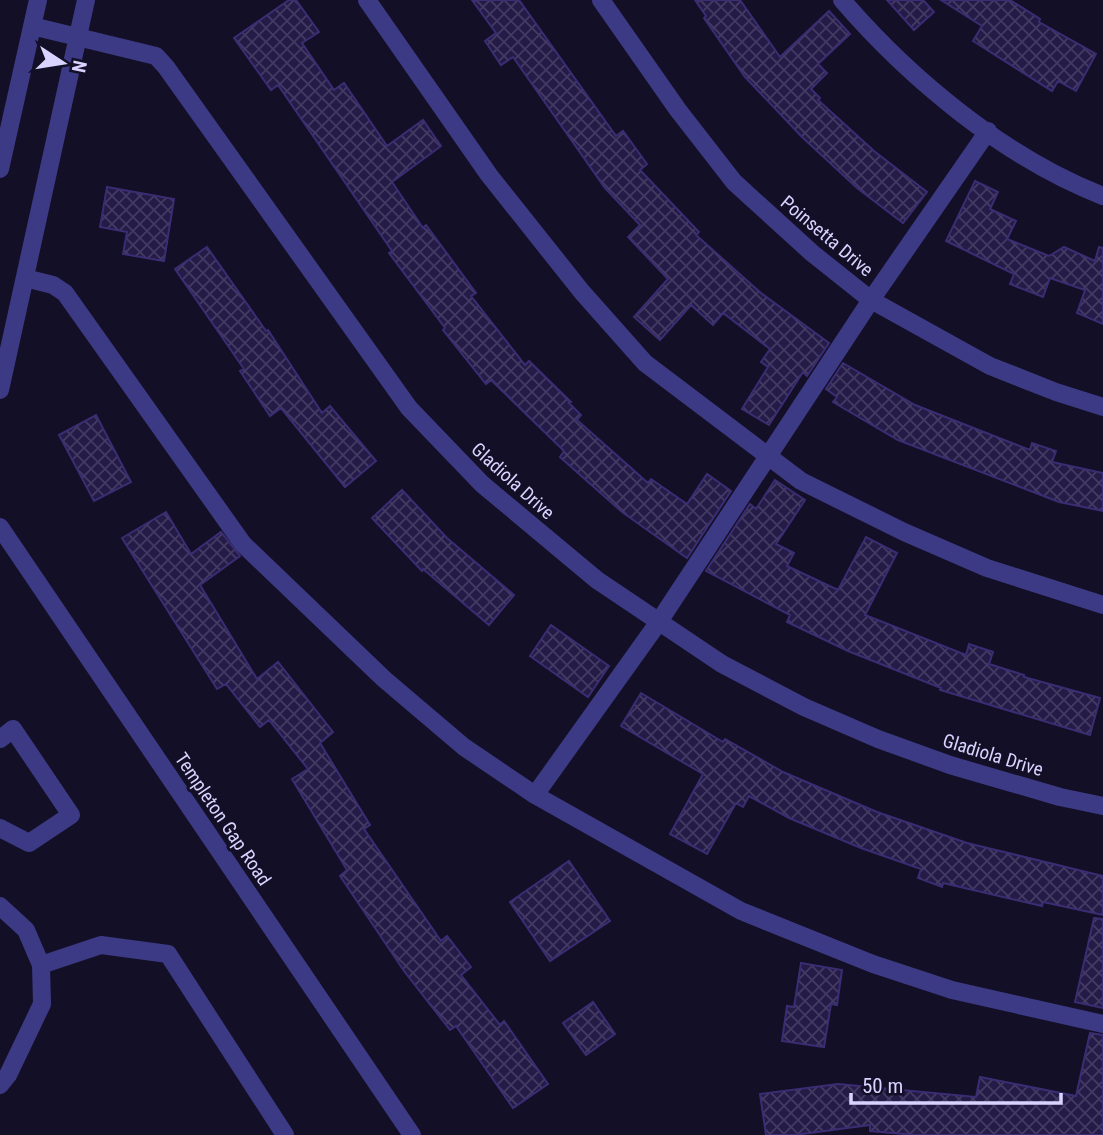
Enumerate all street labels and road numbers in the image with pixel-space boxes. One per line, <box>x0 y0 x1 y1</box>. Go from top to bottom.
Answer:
street label: Poinsetta Drive <box>776 191 878 281</box>
street label: Gladiola Drive <box>467 438 559 524</box>
street label: Gladiola Drive <box>940 729 1046 781</box>
street label: Templeton Gap Road <box>170 748 276 890</box>

